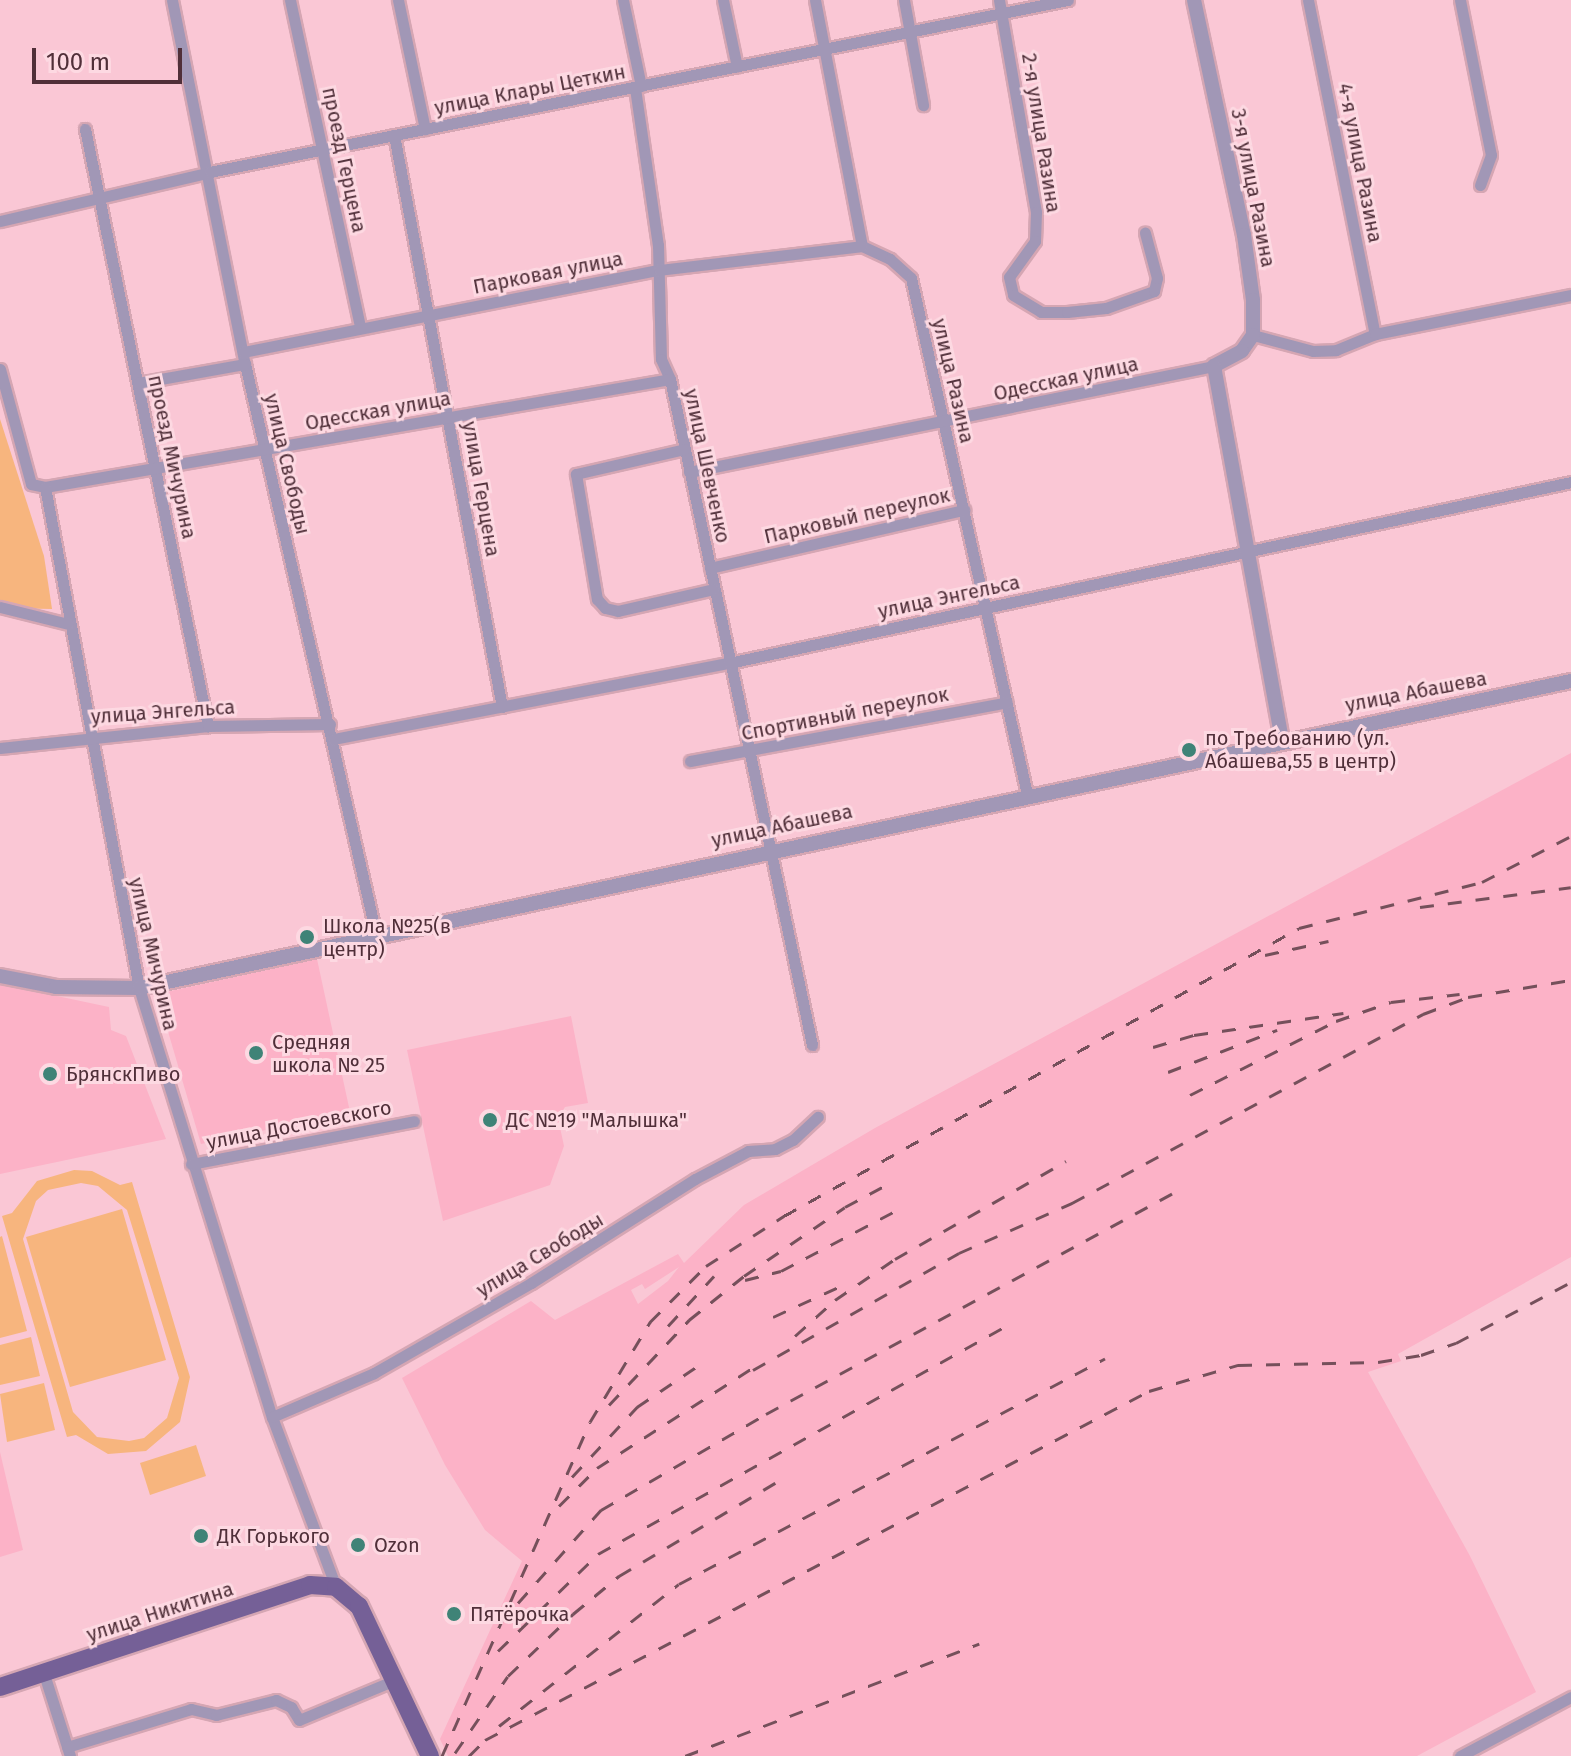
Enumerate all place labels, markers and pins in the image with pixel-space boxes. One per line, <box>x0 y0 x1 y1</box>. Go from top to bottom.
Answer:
place label: по Требованию (ул. Абашева,55 в центр) <box>1205 726 1396 773</box>
marker: по Требованию (ул. Абашева,55 в центр) <box>1180 741 1198 759</box>
place label: Школа №25(в центр) <box>323 914 451 961</box>
marker: Школа №25(в центр) <box>298 928 316 946</box>
place label: Средняя школа № 25 <box>272 1030 385 1077</box>
marker: Средняя школа № 25 <box>247 1044 265 1062</box>
place label: БрянскПиво <box>66 1062 180 1086</box>
marker: БрянскПиво <box>41 1065 59 1083</box>
place label: ДС №19 "Малышка" <box>506 1108 687 1132</box>
marker: ДС №19 "Малышка" <box>481 1111 499 1129</box>
place label: ДК Горького <box>217 1524 330 1548</box>
marker: ДК Горького <box>192 1527 210 1545</box>
place label: Ozon <box>374 1533 420 1557</box>
marker: Ozon <box>349 1536 367 1554</box>
place label: Пятёрочка <box>470 1602 569 1626</box>
marker: Пятёрочка <box>445 1605 463 1623</box>

